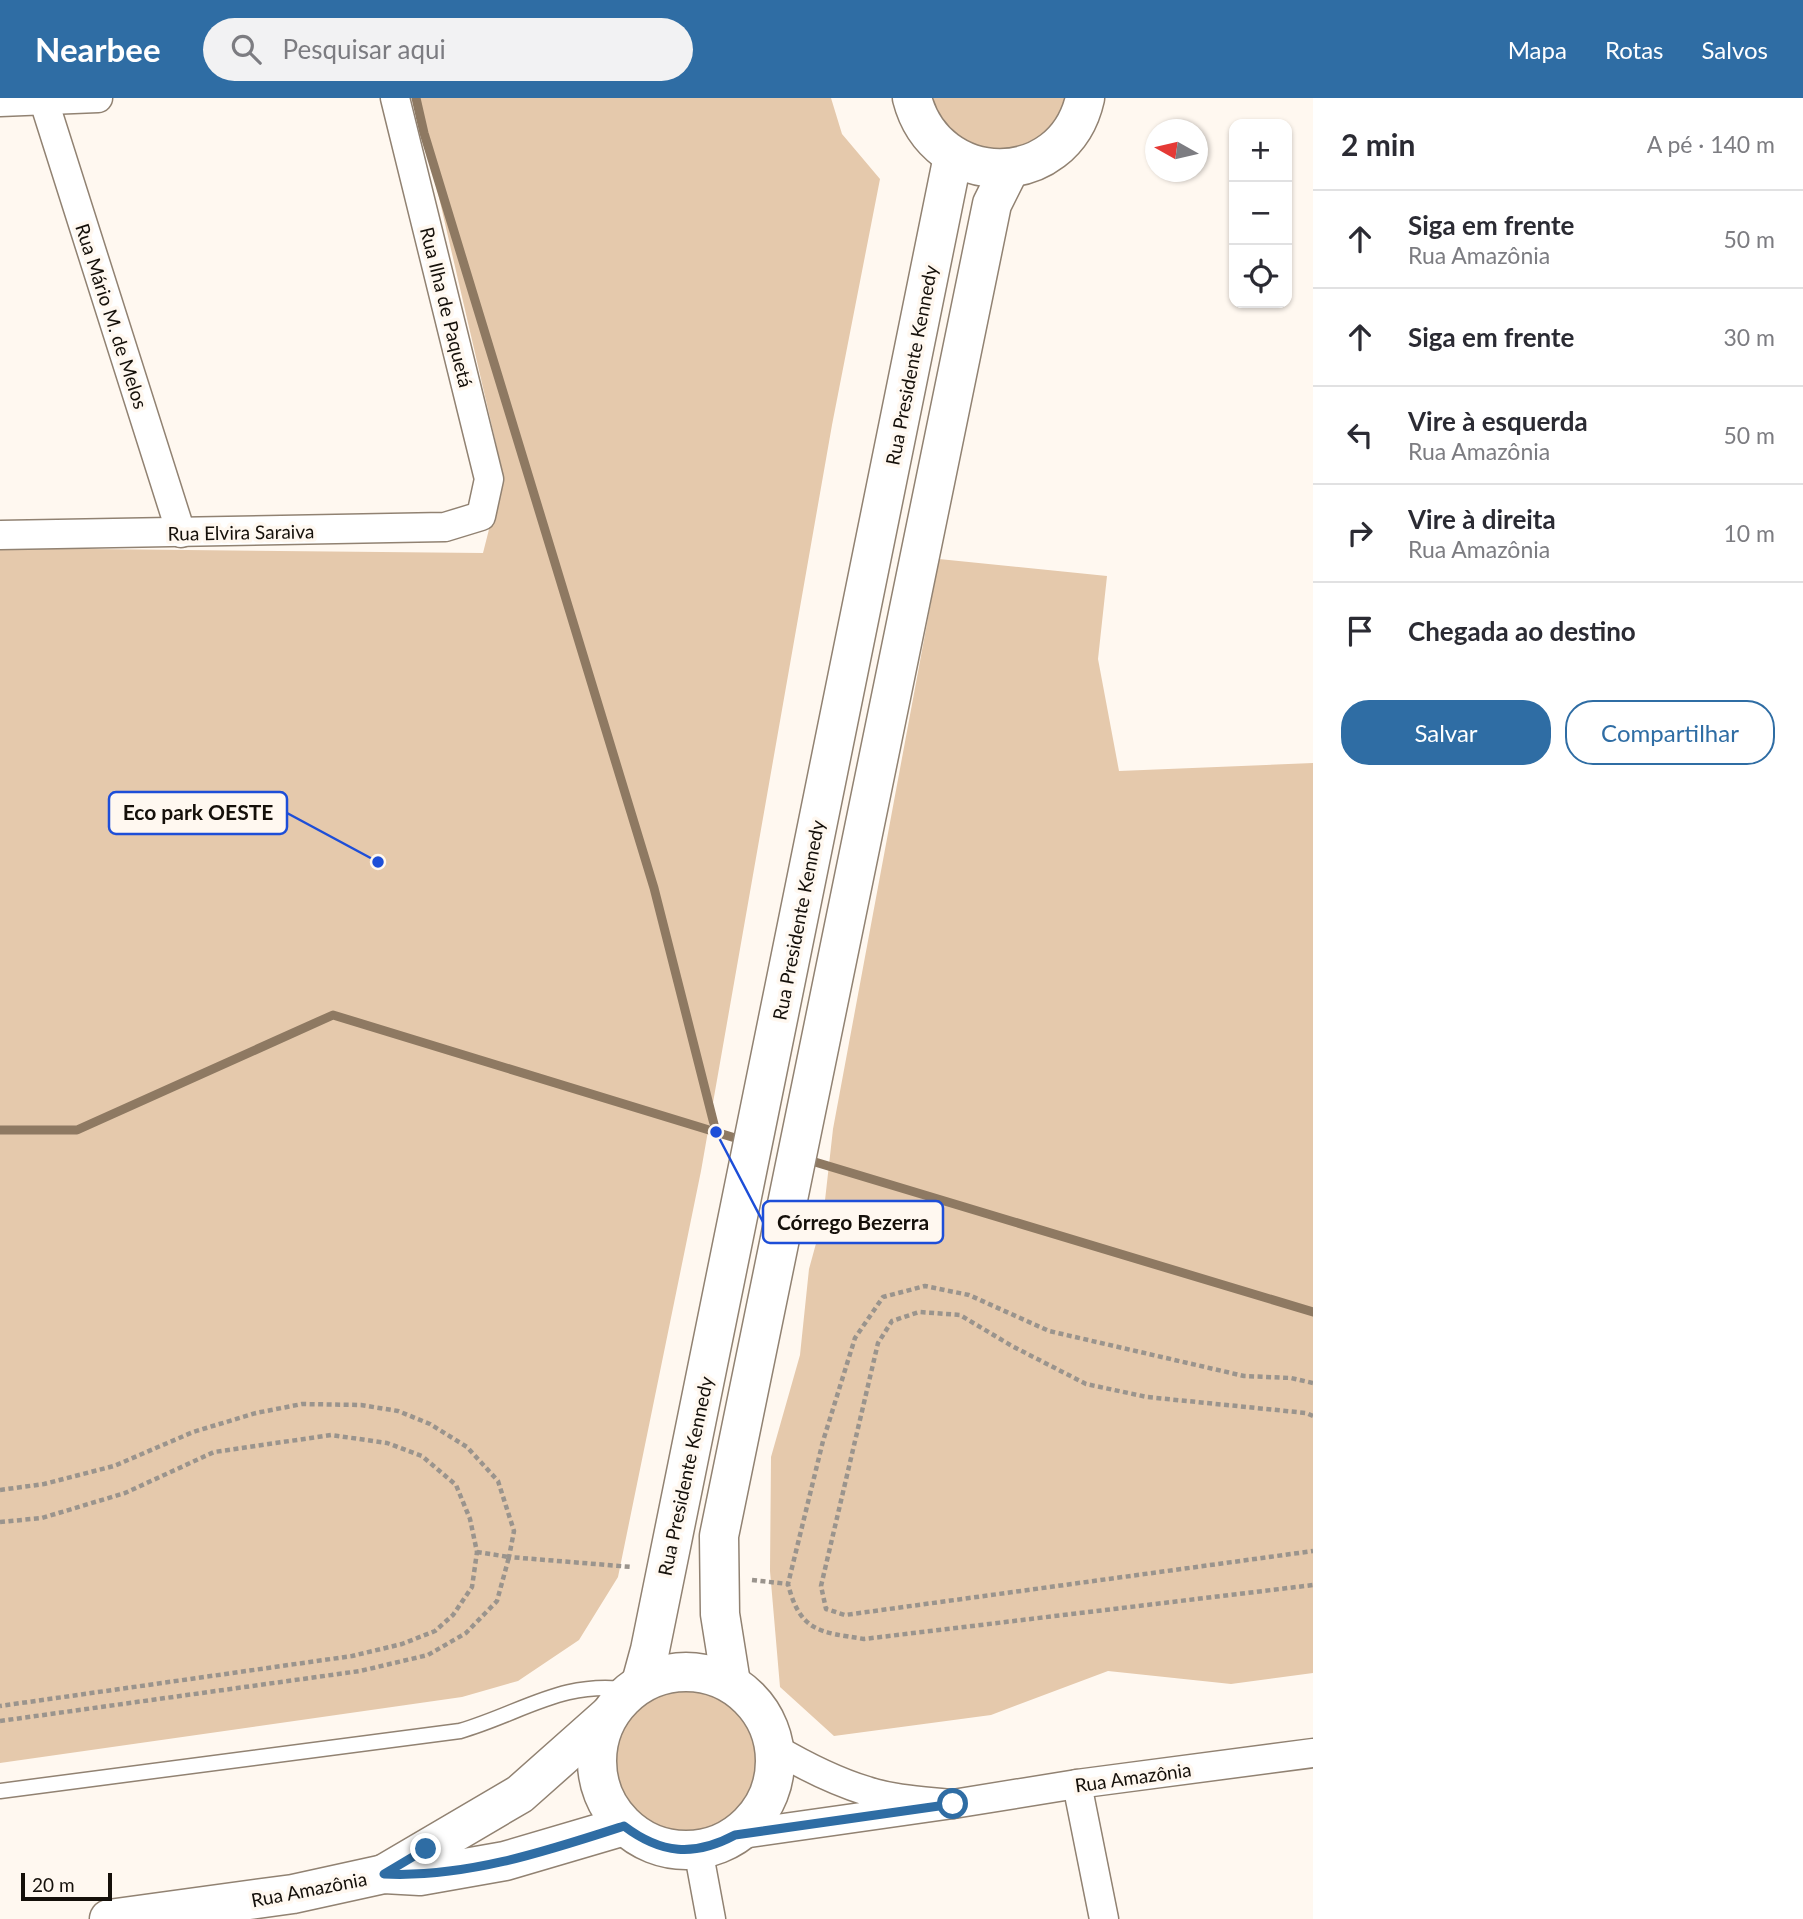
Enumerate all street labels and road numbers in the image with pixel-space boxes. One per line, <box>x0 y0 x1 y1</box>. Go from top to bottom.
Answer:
street label: Rua Mário M. de Melos <box>71 220 153 412</box>
street label: Rua Ilha de Paquetá <box>416 224 478 390</box>
street label: Rua Presidente Kennedy <box>880 263 942 467</box>
street label: Rua Elvira Saraiva <box>167 519 315 545</box>
street label: Rua Presidente Kennedy <box>767 818 829 1022</box>
street label: Rua Presidente Kennedy <box>653 1374 717 1578</box>
street label: Rua Amazônia <box>1073 1757 1193 1797</box>
street label: Rua Amazônia <box>249 1867 369 1911</box>

